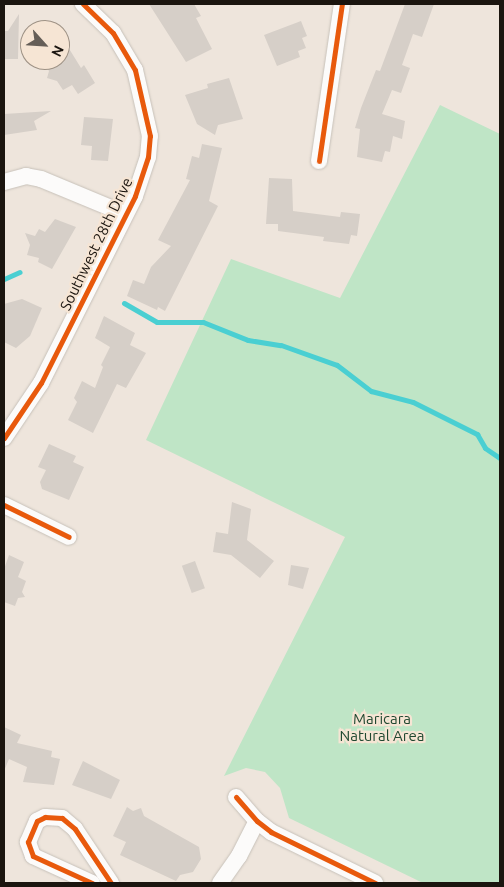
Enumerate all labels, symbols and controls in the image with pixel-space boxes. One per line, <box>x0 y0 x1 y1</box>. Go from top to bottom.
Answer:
north arrow <box>20 20 70 70</box>
text: N <box>48 43 67 59</box>
street label: Southwest 28th Drive <box>56 175 136 313</box>
park label: Maricara Natural Area <box>339 709 425 744</box>

